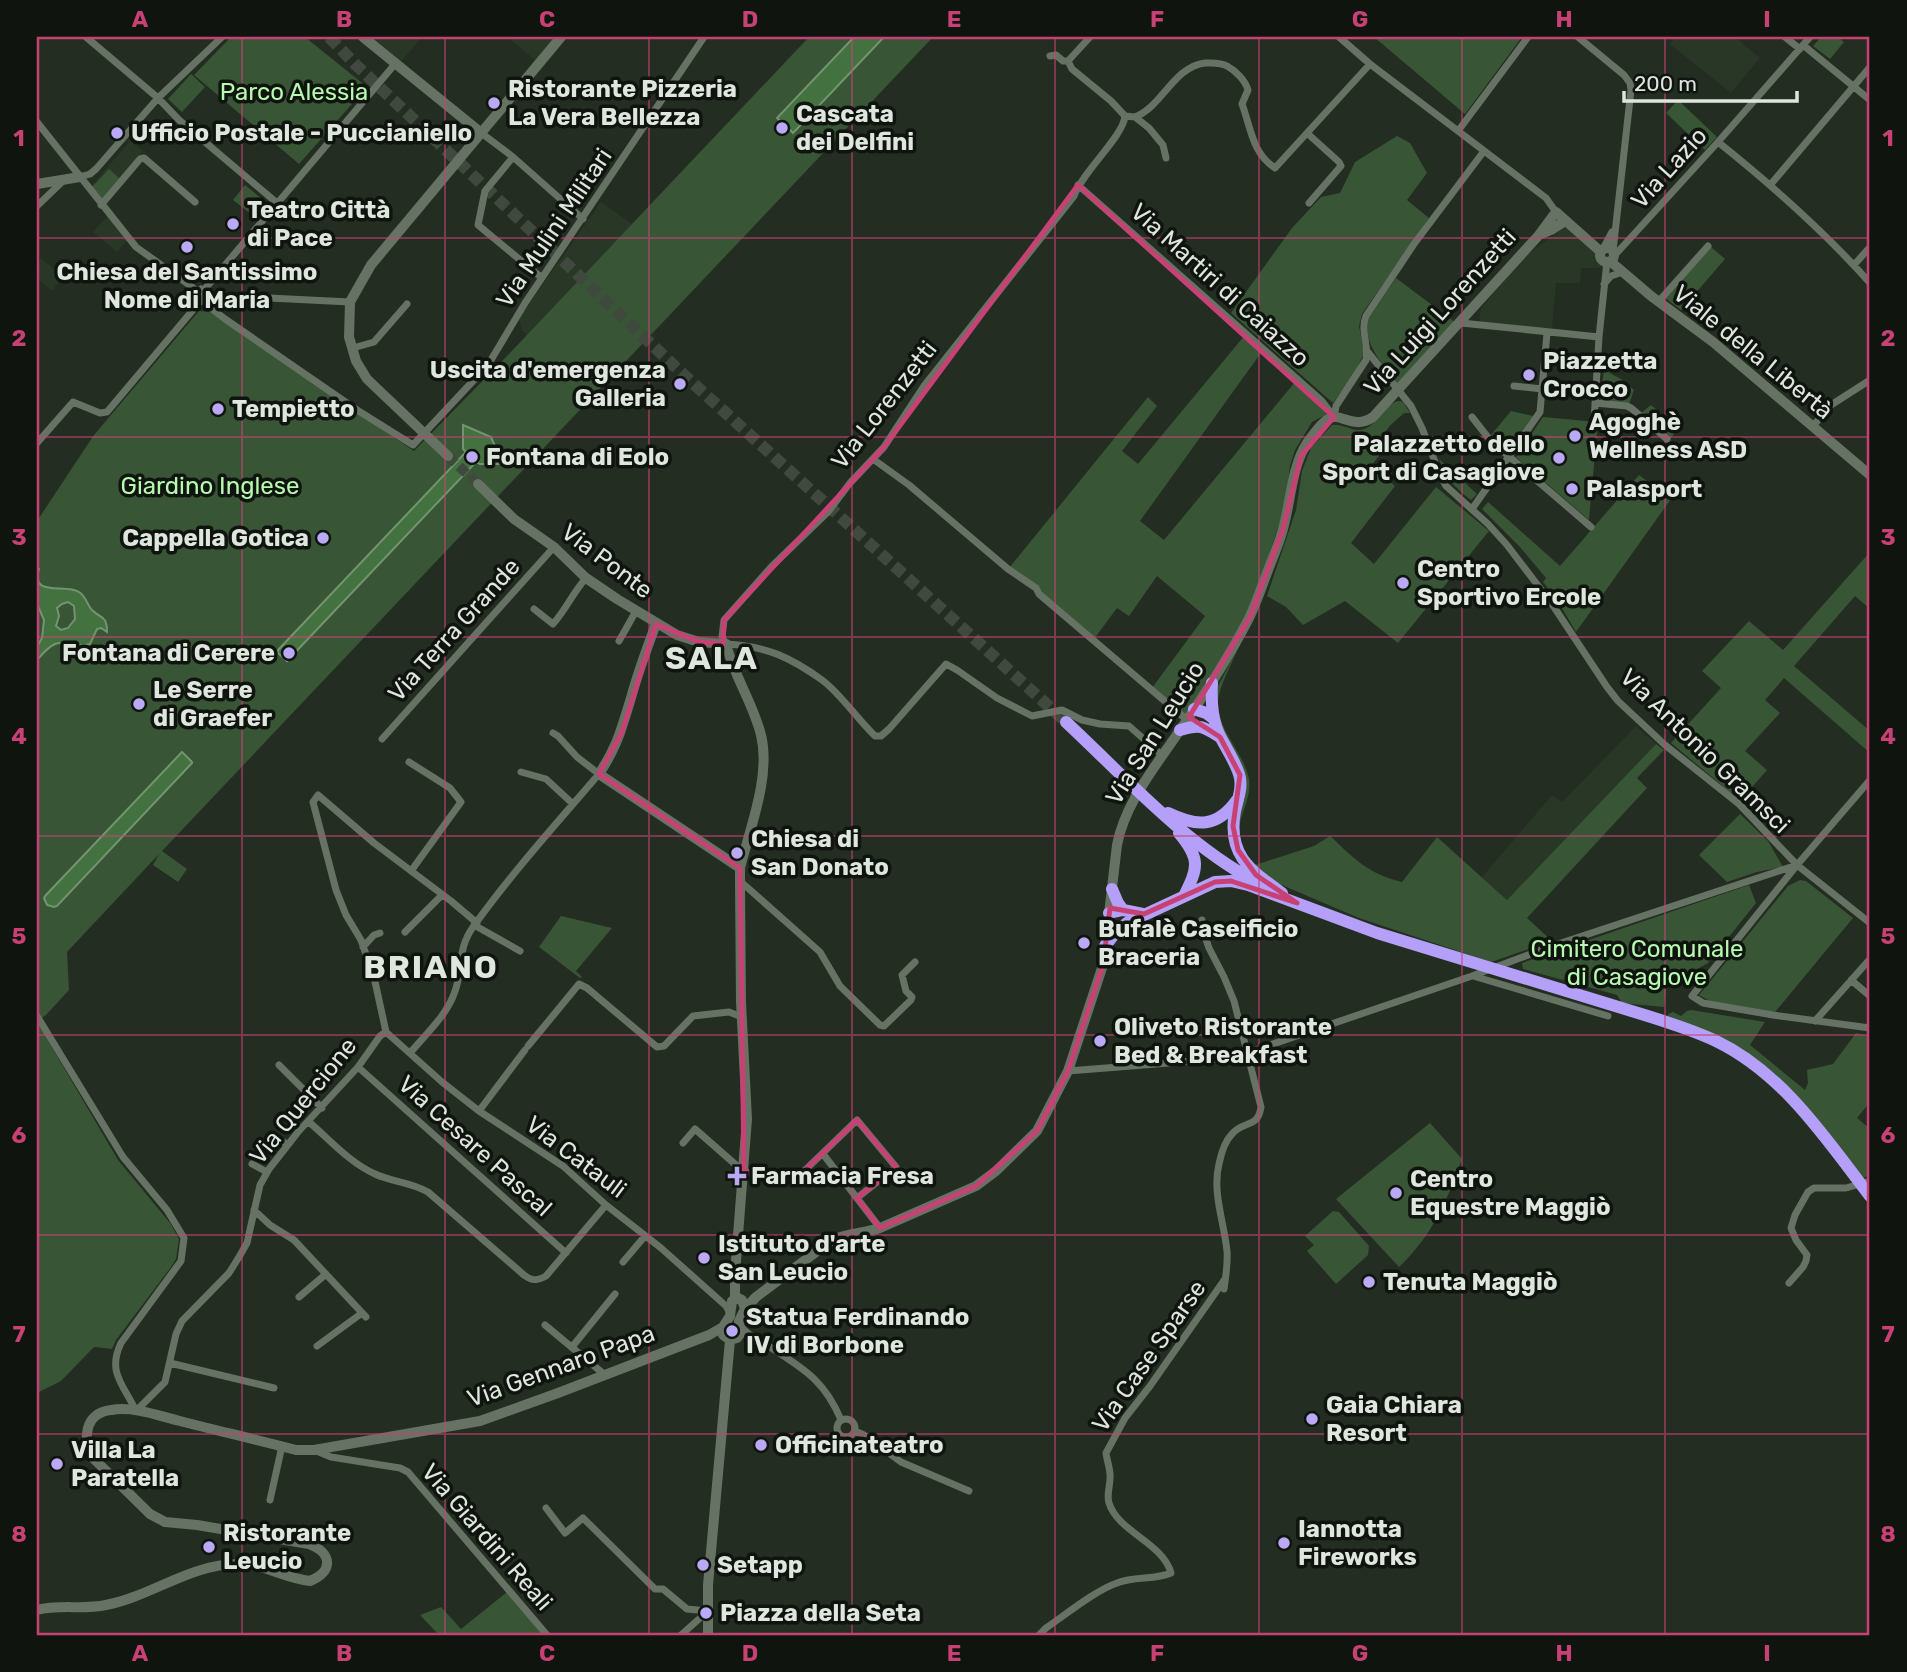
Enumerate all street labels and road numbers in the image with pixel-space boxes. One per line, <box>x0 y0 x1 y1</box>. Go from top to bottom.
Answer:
street label: Via Lazio <box>1625 122 1713 214</box>
street label: Via Mulini Militari <box>490 143 618 313</box>
street label: Via Martiri di Caiazzo <box>1125 198 1315 372</box>
street label: Via Luigi Lorenzetti <box>1358 223 1522 401</box>
street label: Viale della Libertà <box>1668 279 1838 425</box>
street label: Via Lorenzetti <box>825 336 943 474</box>
street label: Via Ponte <box>556 518 658 604</box>
street label: Via Terra Grande <box>382 553 526 707</box>
street label: Via San Leucio <box>1100 656 1210 810</box>
street label: Via Antonio Gramsci <box>1614 663 1796 839</box>
street label: Via Quercione <box>244 1032 362 1170</box>
street label: Via Cesare Pascal <box>393 1070 557 1222</box>
street label: Via Catauli <box>520 1110 632 1204</box>
street label: Via Case Sparse <box>1086 1275 1212 1437</box>
street label: Via Gennaro Papa <box>464 1319 658 1413</box>
street label: Via Giardini Reali <box>416 1458 558 1616</box>

